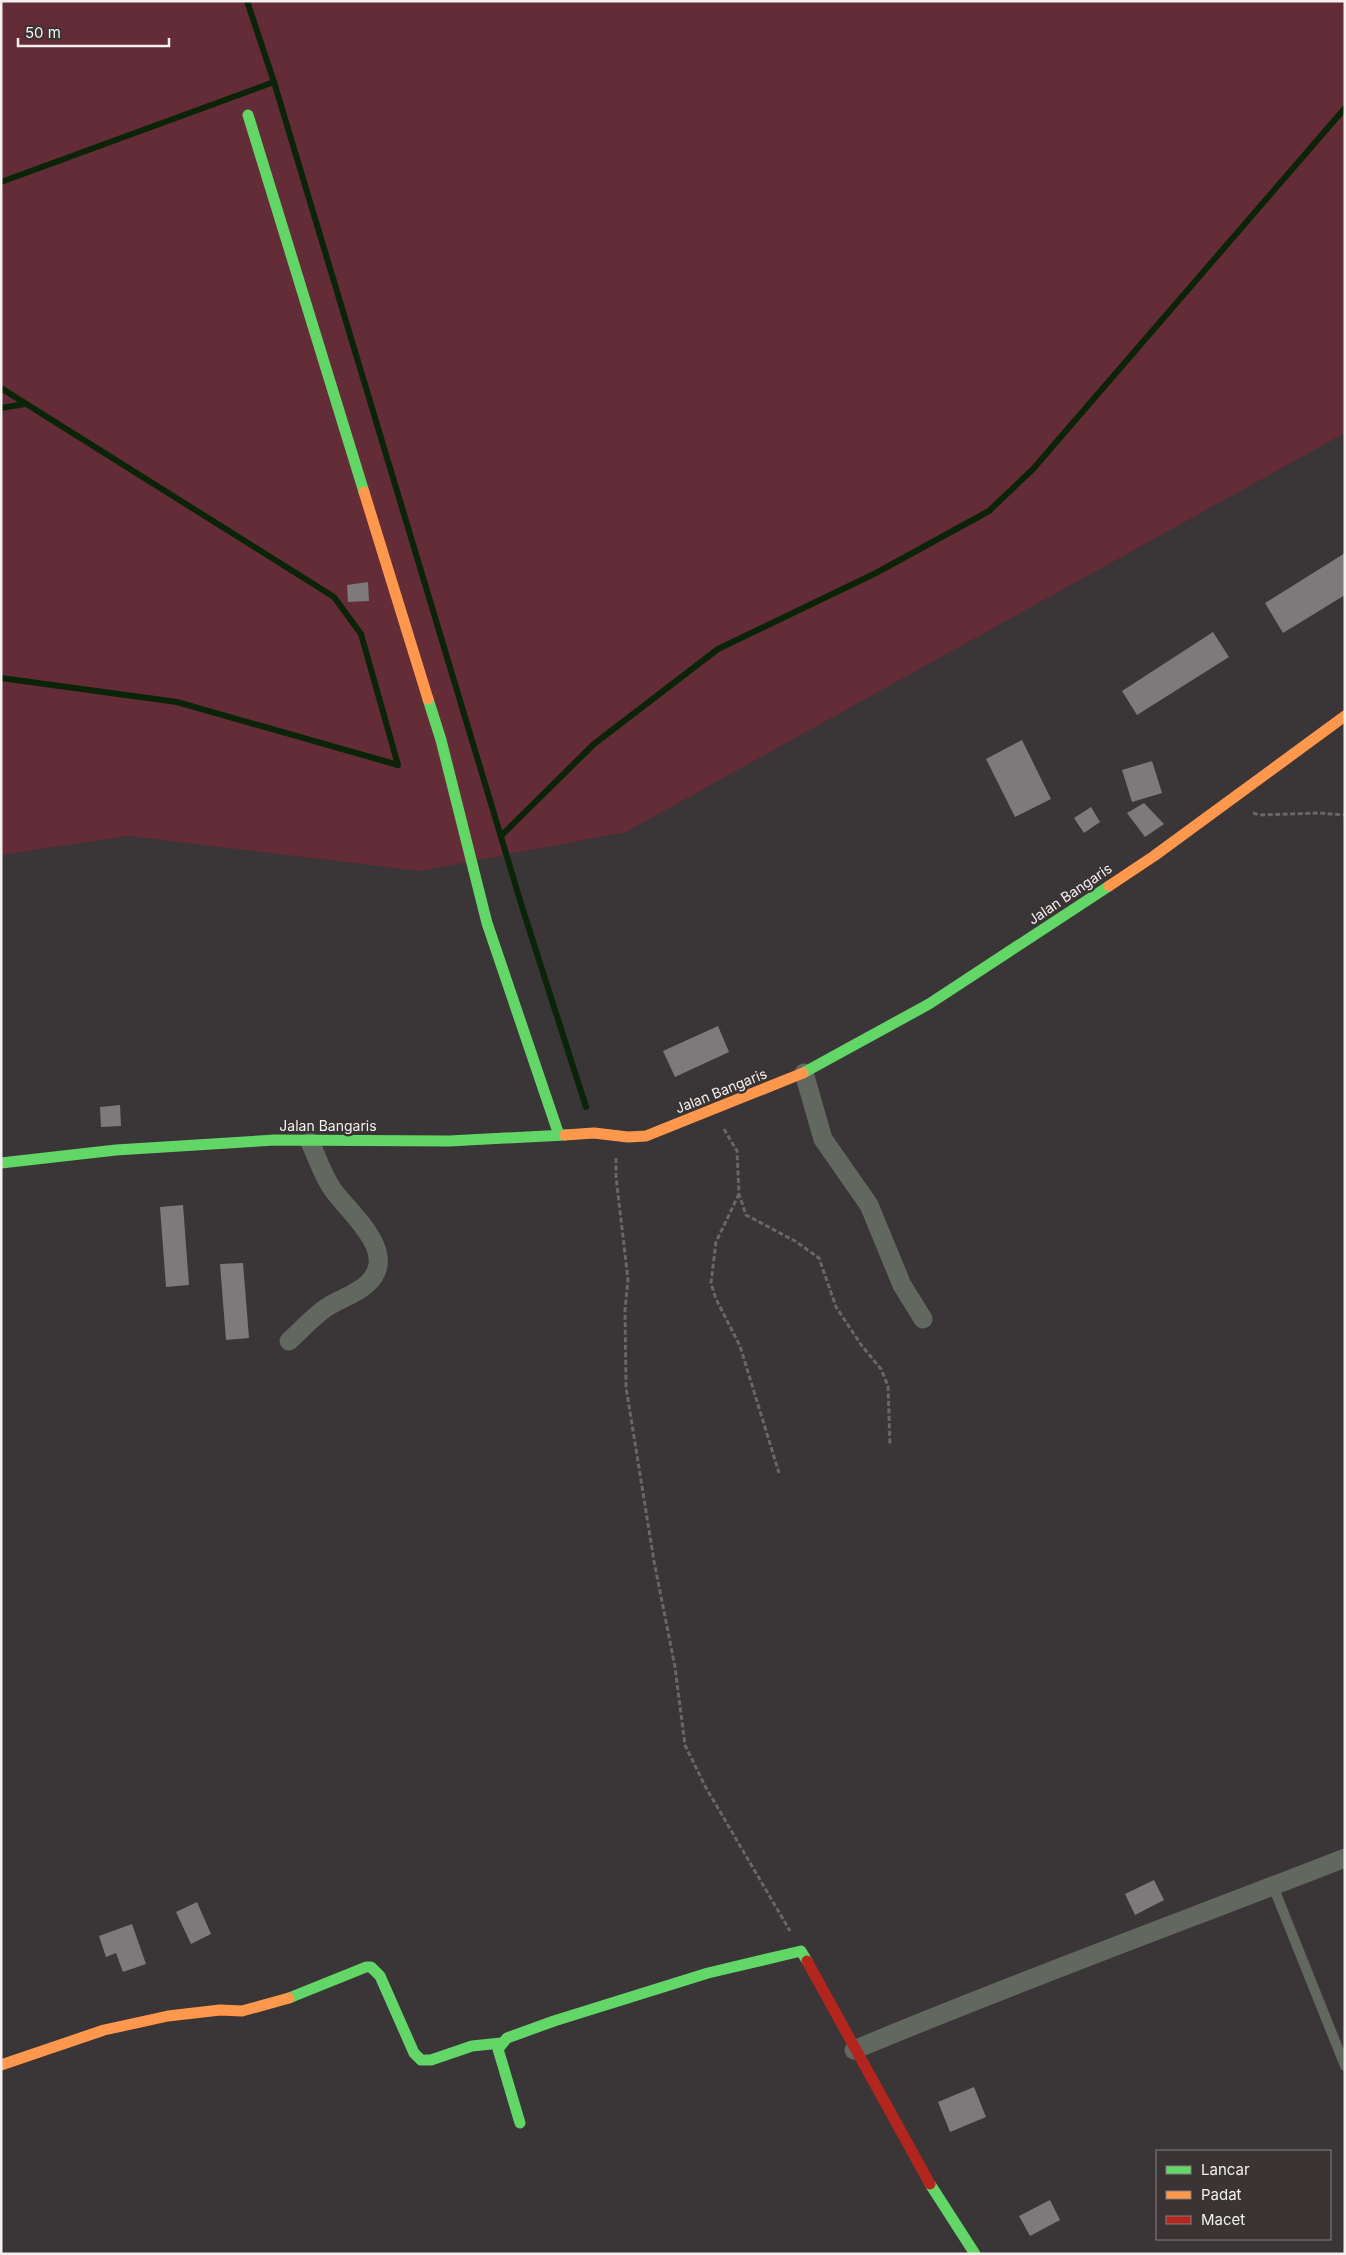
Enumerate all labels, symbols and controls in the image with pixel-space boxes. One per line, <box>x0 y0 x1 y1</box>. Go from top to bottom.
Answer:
scale bar <box>18 15 169 47</box>
text: 50 m <box>25 23 61 42</box>
street label: Jalan Bangaris <box>1025 859 1115 928</box>
street label: Jalan Bangaris <box>673 1064 769 1117</box>
street label: Jalan Bangaris <box>279 1117 377 1134</box>
legend <box>1156 2150 1331 2240</box>
text: Lancar <box>1201 2160 1250 2179</box>
text: Padat <box>1201 2185 1242 2204</box>
text: Macet <box>1201 2210 1245 2229</box>

